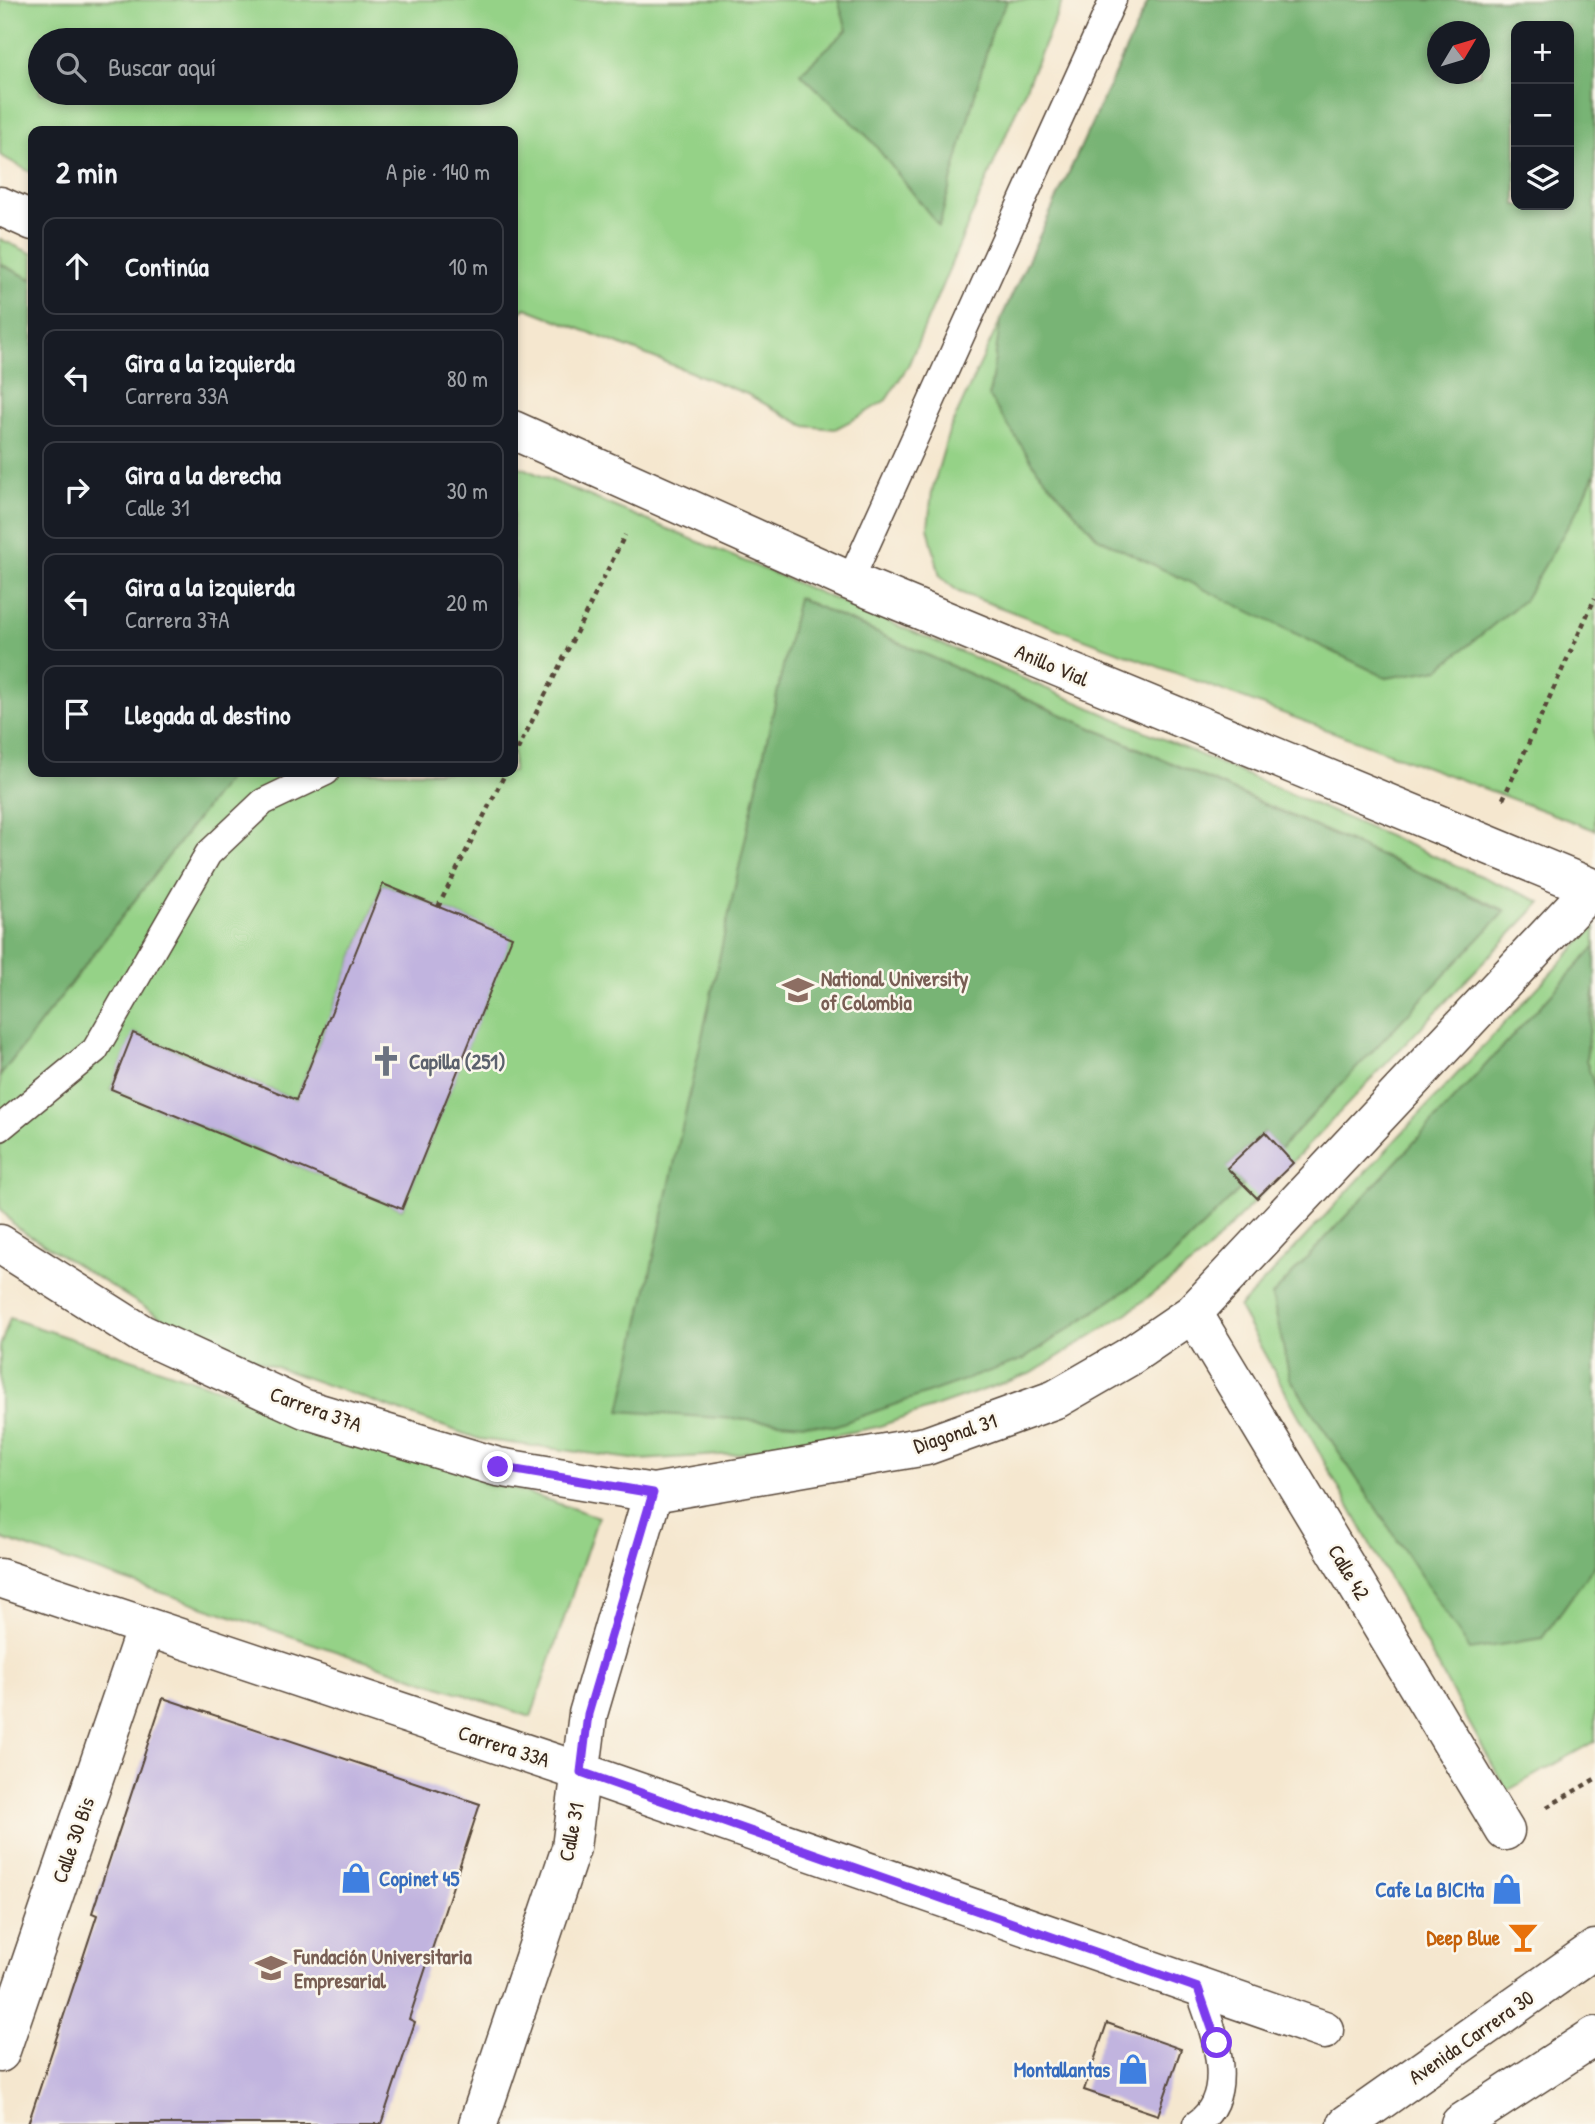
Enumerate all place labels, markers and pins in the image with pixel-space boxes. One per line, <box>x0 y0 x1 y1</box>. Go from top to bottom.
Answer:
place label: National University of Colombia <box>821 964 969 1017</box>
school or university icon: National University of Colombia <box>781 973 815 1007</box>
church icon: Capilla (251) <box>369 1044 403 1078</box>
place label: Capilla (251) <box>409 1047 506 1077</box>
shop icon: Copinet 45 <box>339 1861 373 1895</box>
place label: Copinet 45 <box>379 1864 459 1894</box>
shop icon: Cafe La BICIta <box>1490 1872 1524 1906</box>
place label: Cafe La BICIta <box>1375 1875 1485 1904</box>
bar icon: Deep Blue <box>1506 1920 1540 1954</box>
place label: Deep Blue <box>1427 1923 1501 1953</box>
place label: Fundación Universitaria Empresarial <box>293 1942 472 1996</box>
school or university icon: Fundación Universitaria Empresarial <box>254 1951 288 1985</box>
shop icon: Montallantas <box>1116 2052 1150 2086</box>
place label: Montallantas <box>1014 2055 1110 2084</box>

